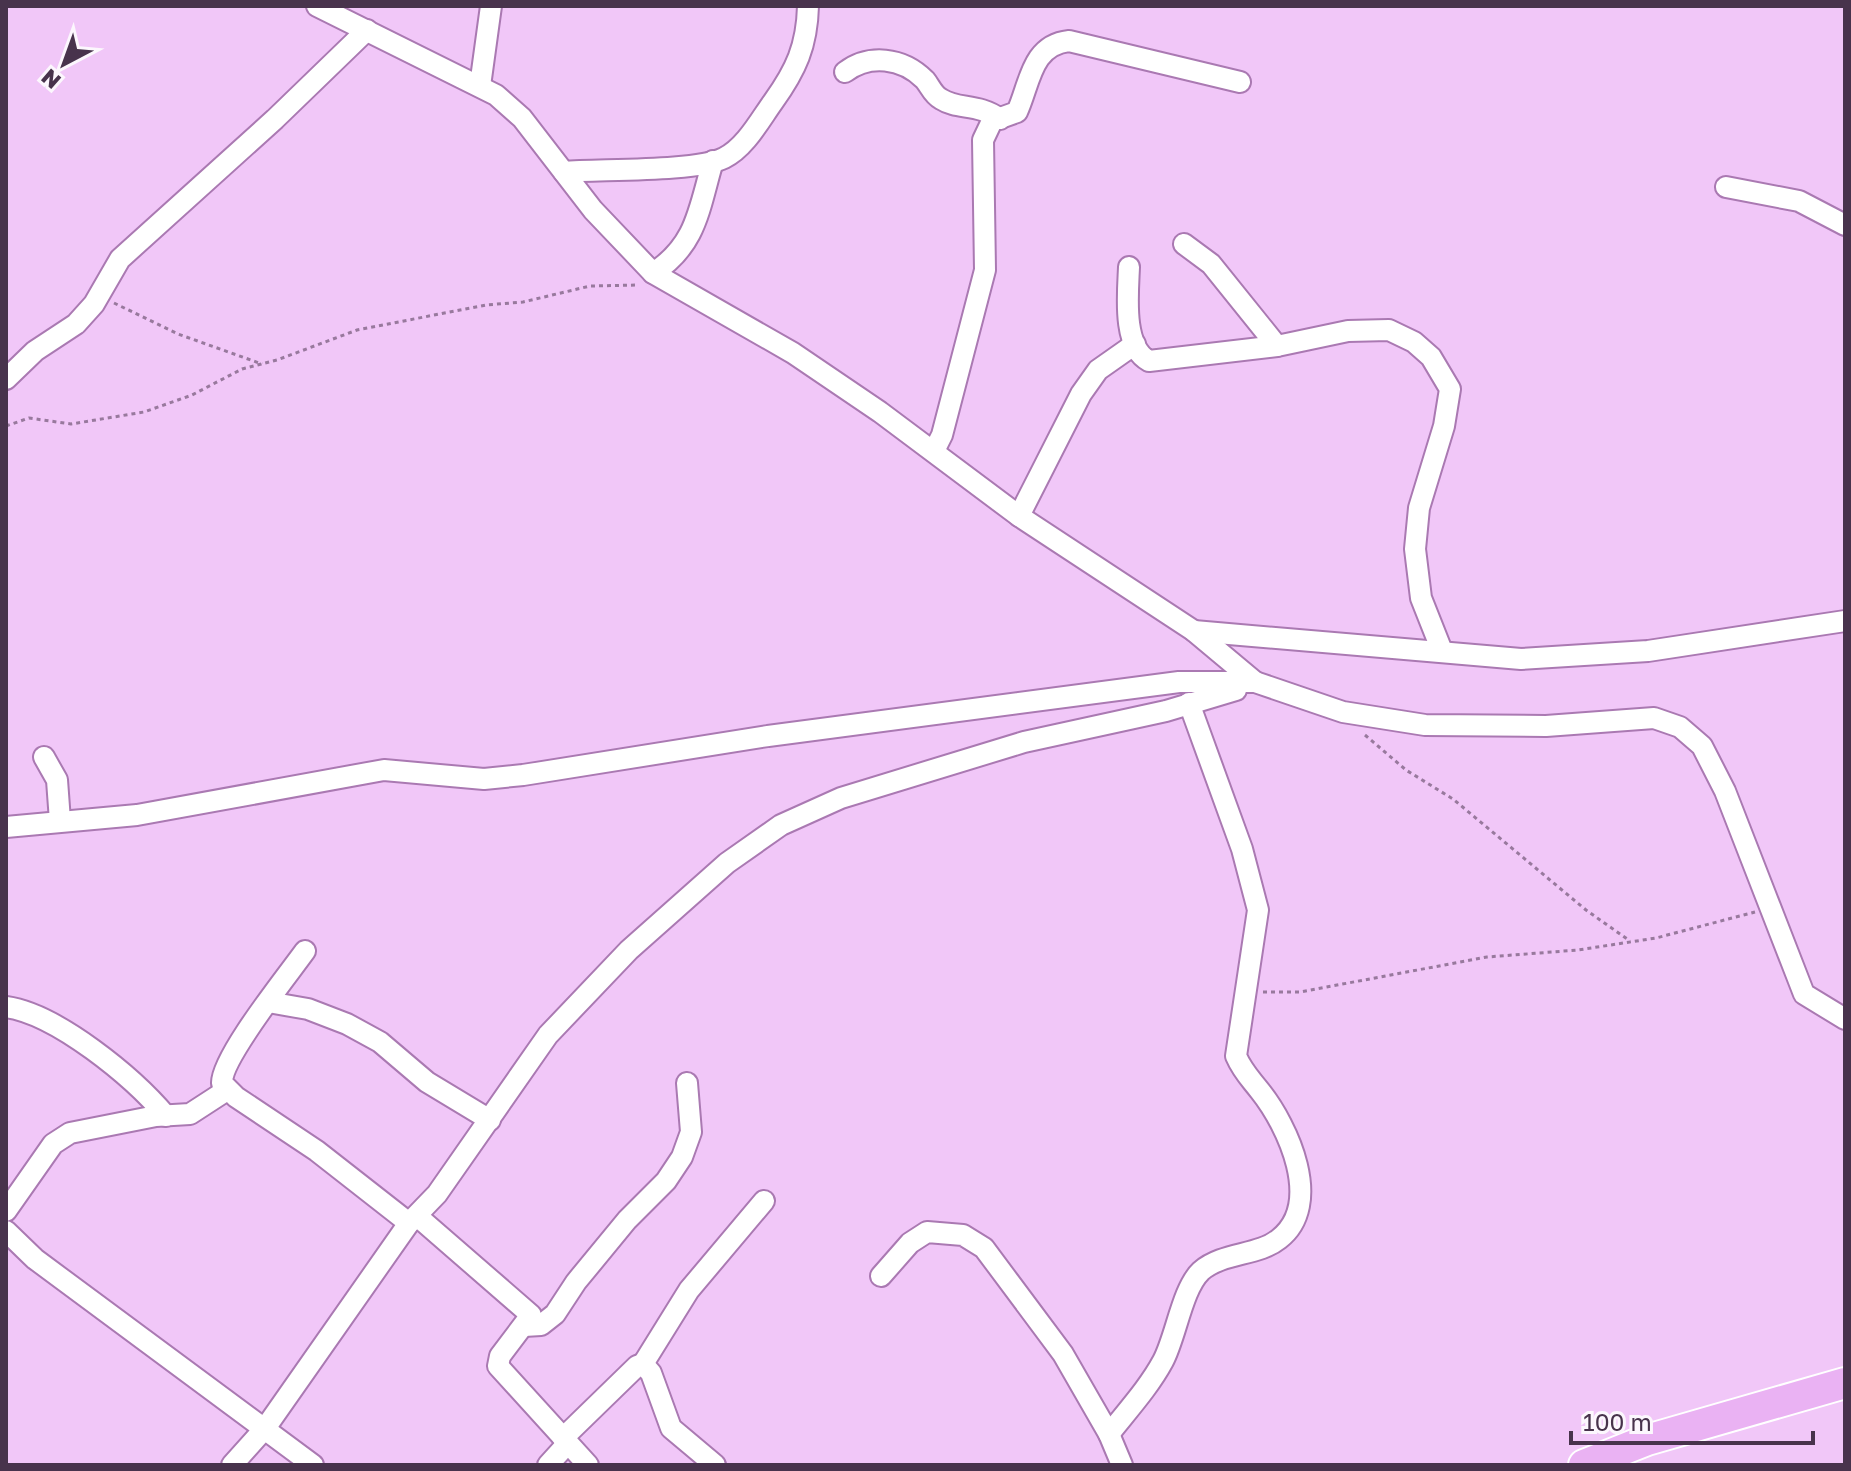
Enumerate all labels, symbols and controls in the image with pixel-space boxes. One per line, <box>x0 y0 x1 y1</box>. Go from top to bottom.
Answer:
north arrow <box>24 24 104 104</box>
text: N <box>35 64 66 95</box>
scale bar <box>1571 1395 1813 1445</box>
text: 100 m <box>1583 1407 1652 1436</box>

